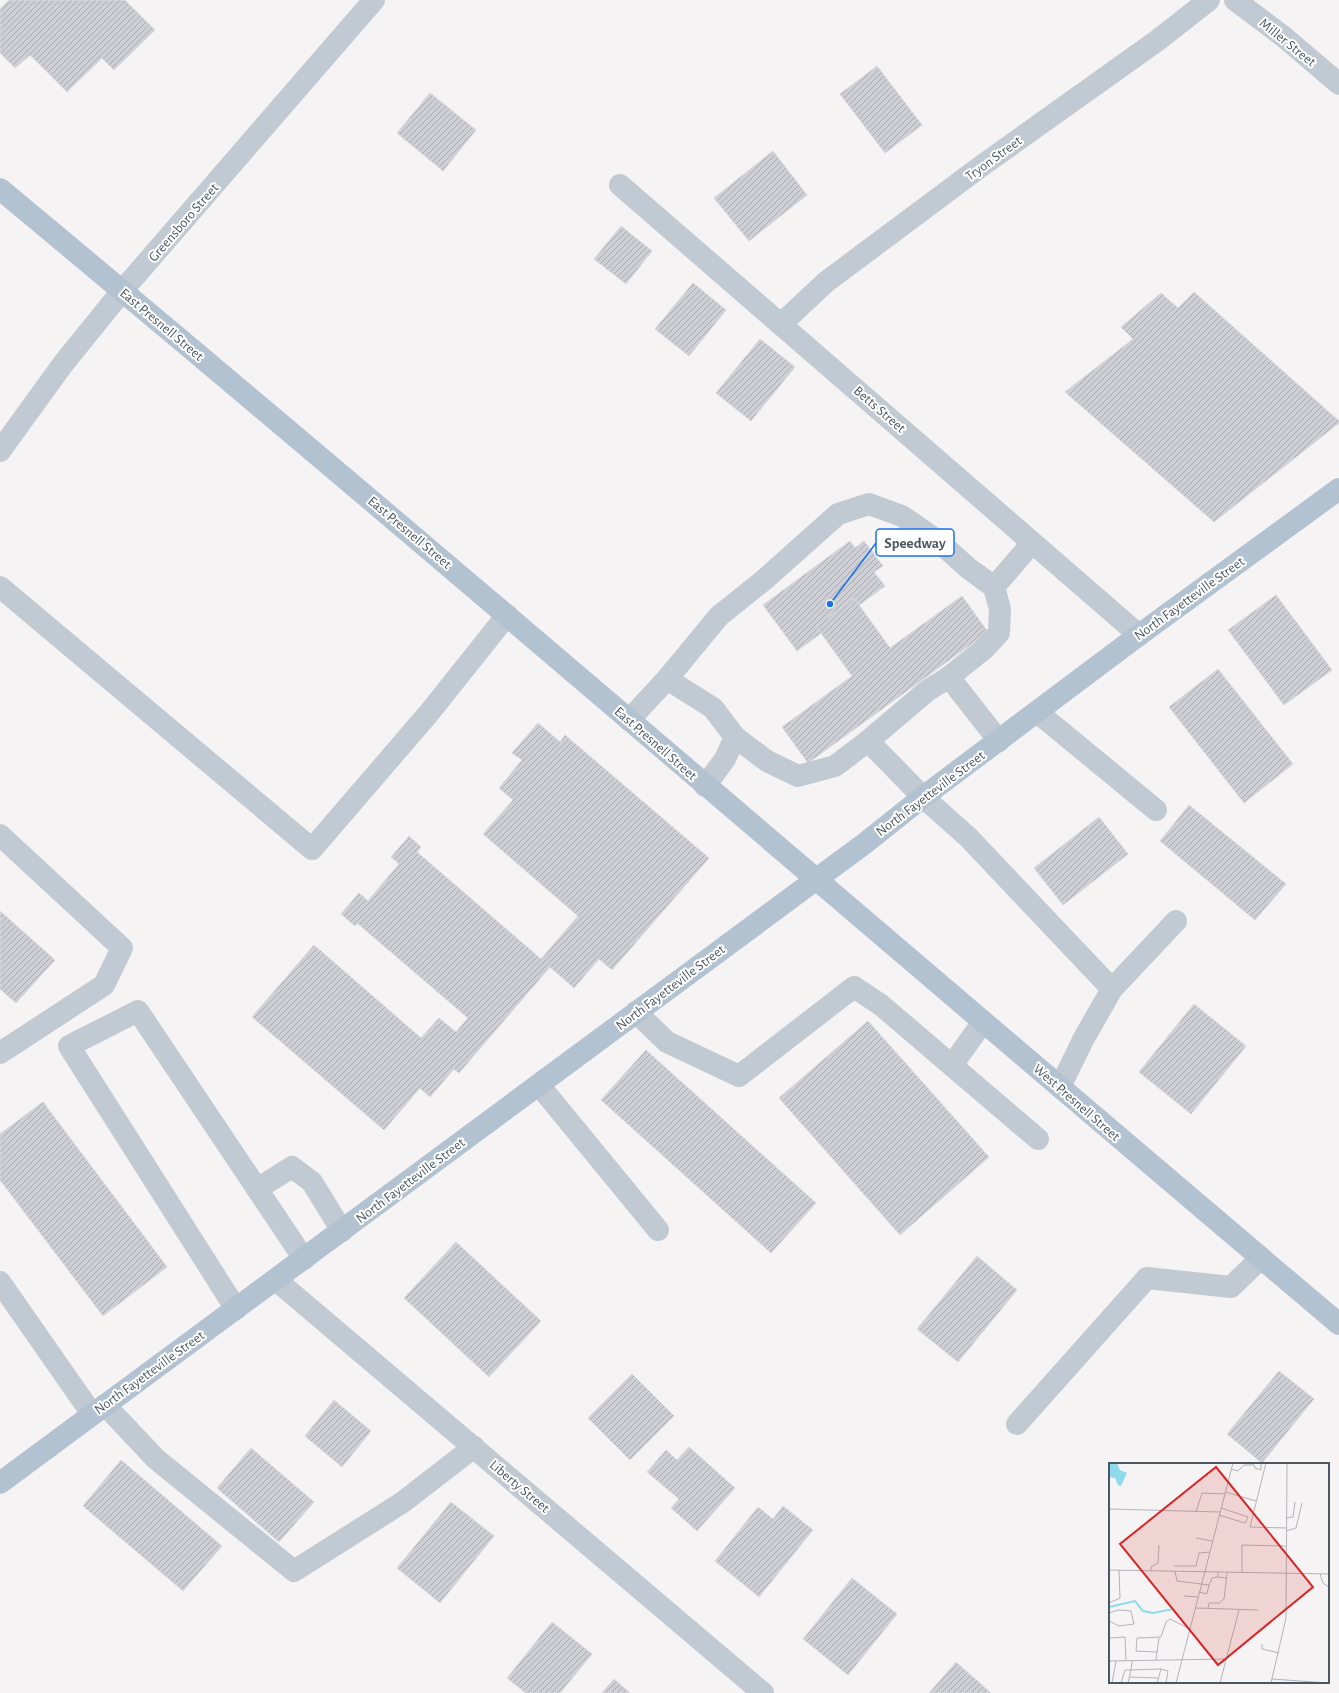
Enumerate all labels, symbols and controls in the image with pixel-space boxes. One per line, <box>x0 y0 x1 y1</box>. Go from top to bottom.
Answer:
street label: Miller Street <box>1257 16 1318 70</box>
street label: Tryon Street <box>963 134 1025 184</box>
street label: Greensboro Street <box>146 180 222 264</box>
street label: East Presnell Street <box>117 286 206 364</box>
street label: Betts Street <box>851 384 908 436</box>
street label: East Presnell Street <box>365 494 454 572</box>
callout: Speedway <box>876 529 954 556</box>
text: Speedway <box>884 536 946 551</box>
street label: North Fayetteville Street <box>1132 554 1247 643</box>
street label: East Presnell Street <box>612 704 700 783</box>
street label: North Fayetteville Street <box>874 748 988 839</box>
street label: North Fayetteville Street <box>614 942 728 1033</box>
street label: West Presnell Street <box>1030 1062 1123 1144</box>
street label: North Fayetteville Street <box>354 1135 468 1226</box>
street label: North Fayetteville Street <box>92 1328 207 1417</box>
street label: Liberty Street <box>487 1458 552 1516</box>
inset map <box>1109 1463 1329 1683</box>

